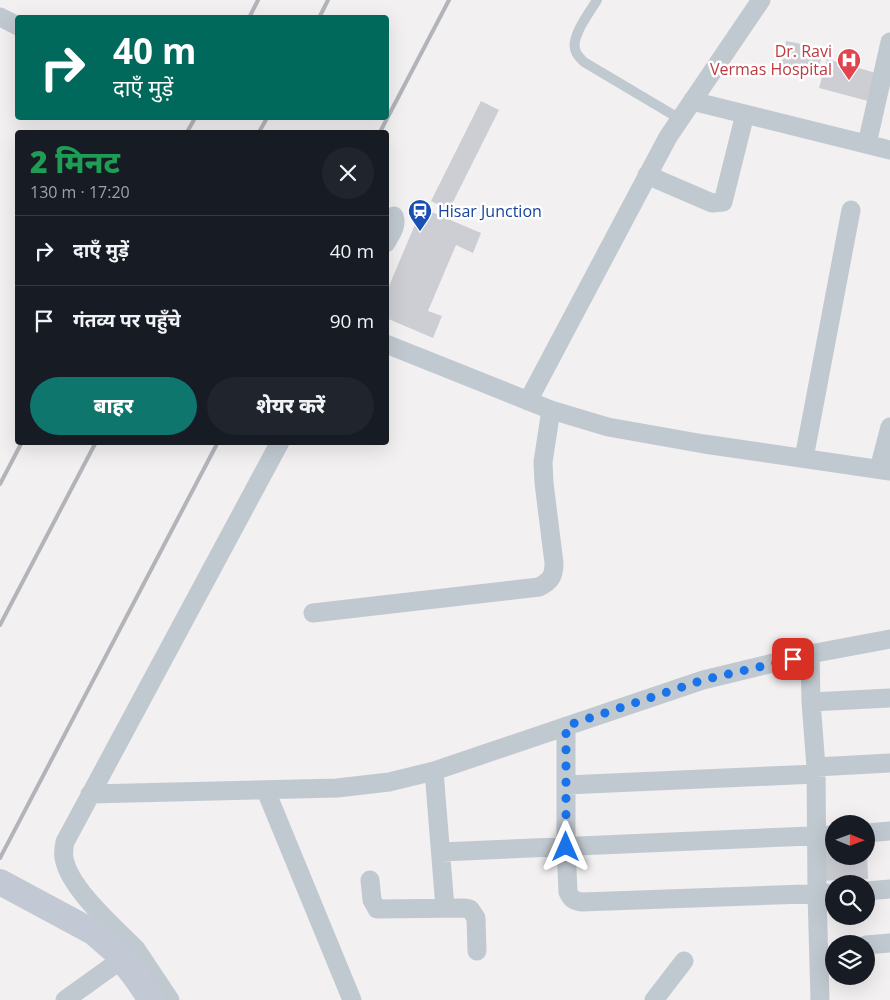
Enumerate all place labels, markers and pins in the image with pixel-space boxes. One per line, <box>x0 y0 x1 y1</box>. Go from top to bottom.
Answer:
place label: Dr. Ravi Vermas Hospital <box>710 40 832 80</box>
hospital icon: Dr. Ravi Vermas Hospital <box>836 47 862 81</box>
station icon: Hisar Junction <box>407 198 433 232</box>
place label: Hisar Junction <box>438 200 542 222</box>
pin <box>772 638 814 680</box>

